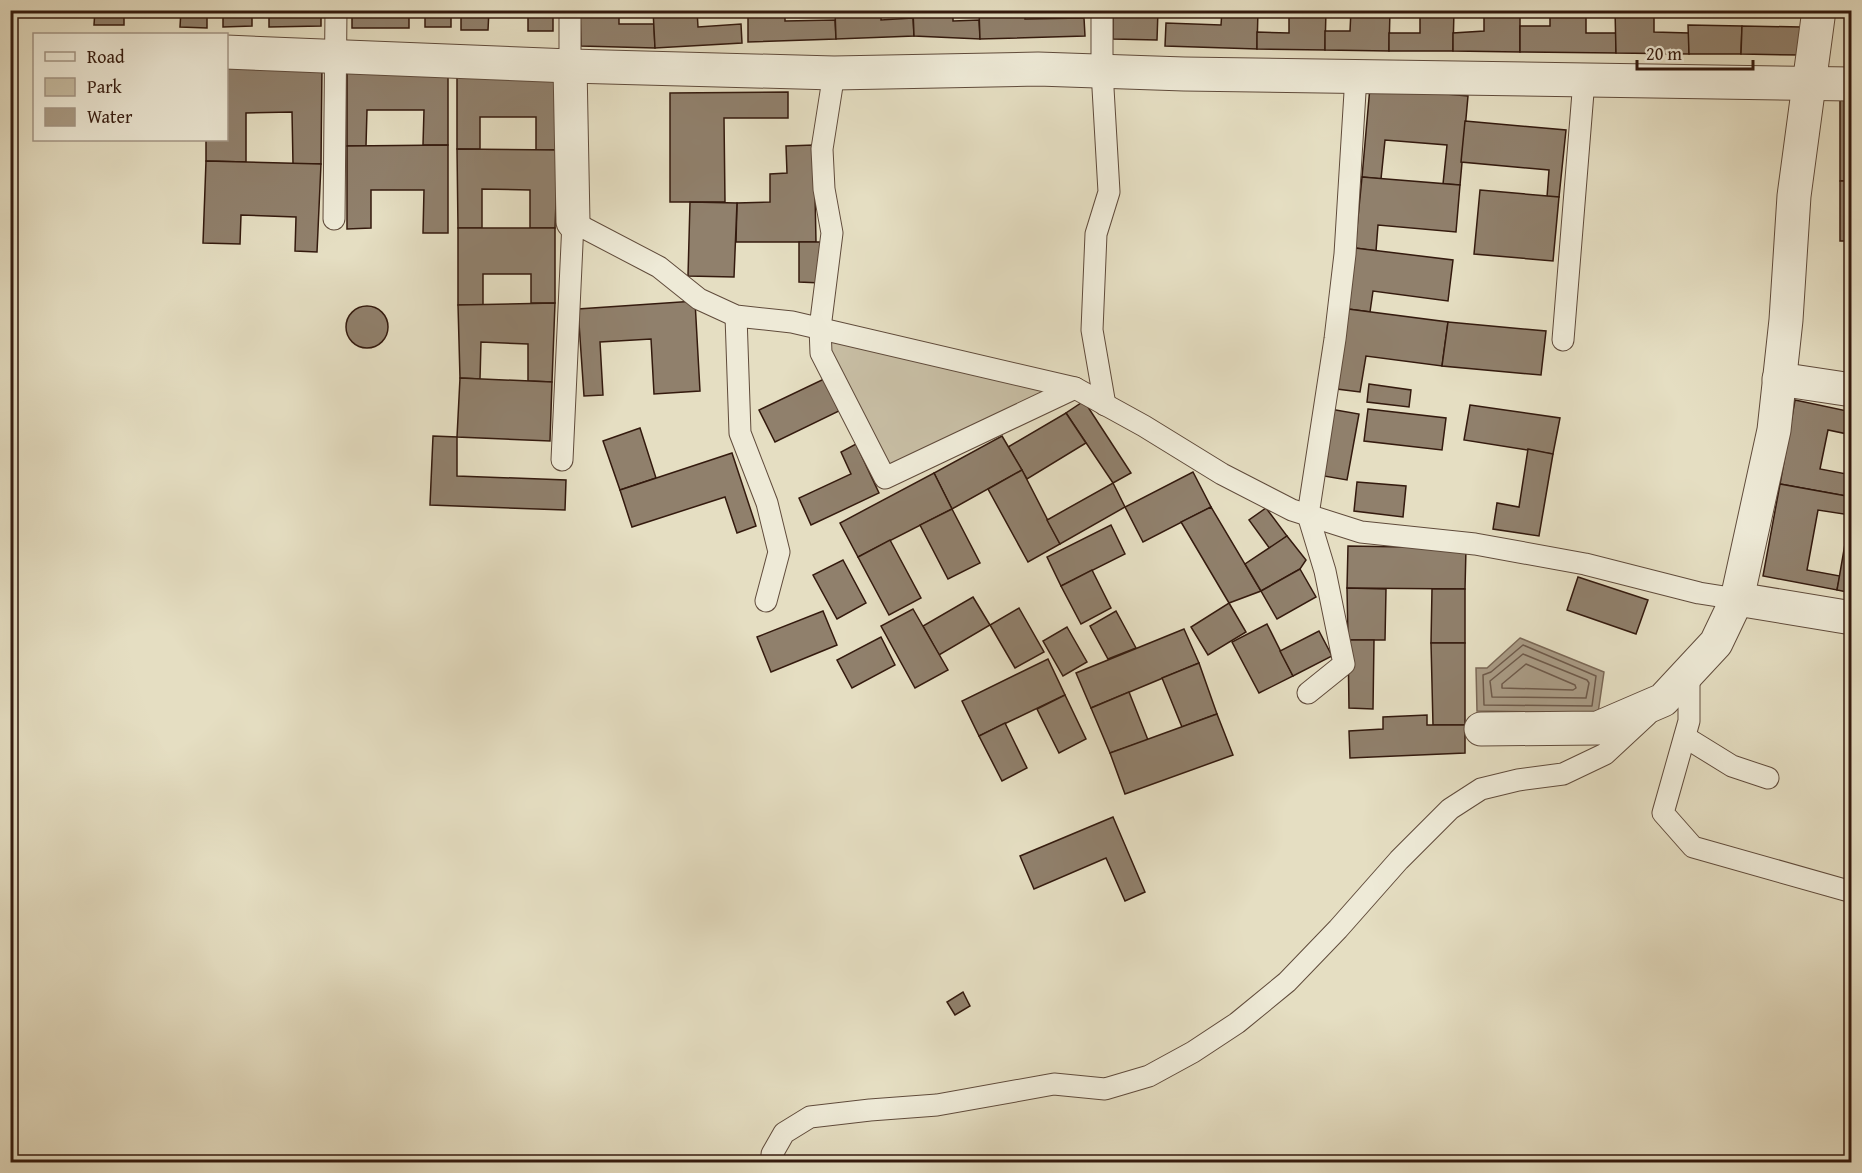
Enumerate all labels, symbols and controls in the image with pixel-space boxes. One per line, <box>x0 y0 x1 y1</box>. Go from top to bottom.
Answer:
legend <box>33 33 228 141</box>
scale bar <box>1637 33 1752 71</box>
text: 20 m <box>1646 40 1682 67</box>
text: Road <box>87 43 125 70</box>
text: Park <box>87 73 123 100</box>
text: Water <box>87 103 133 130</box>

